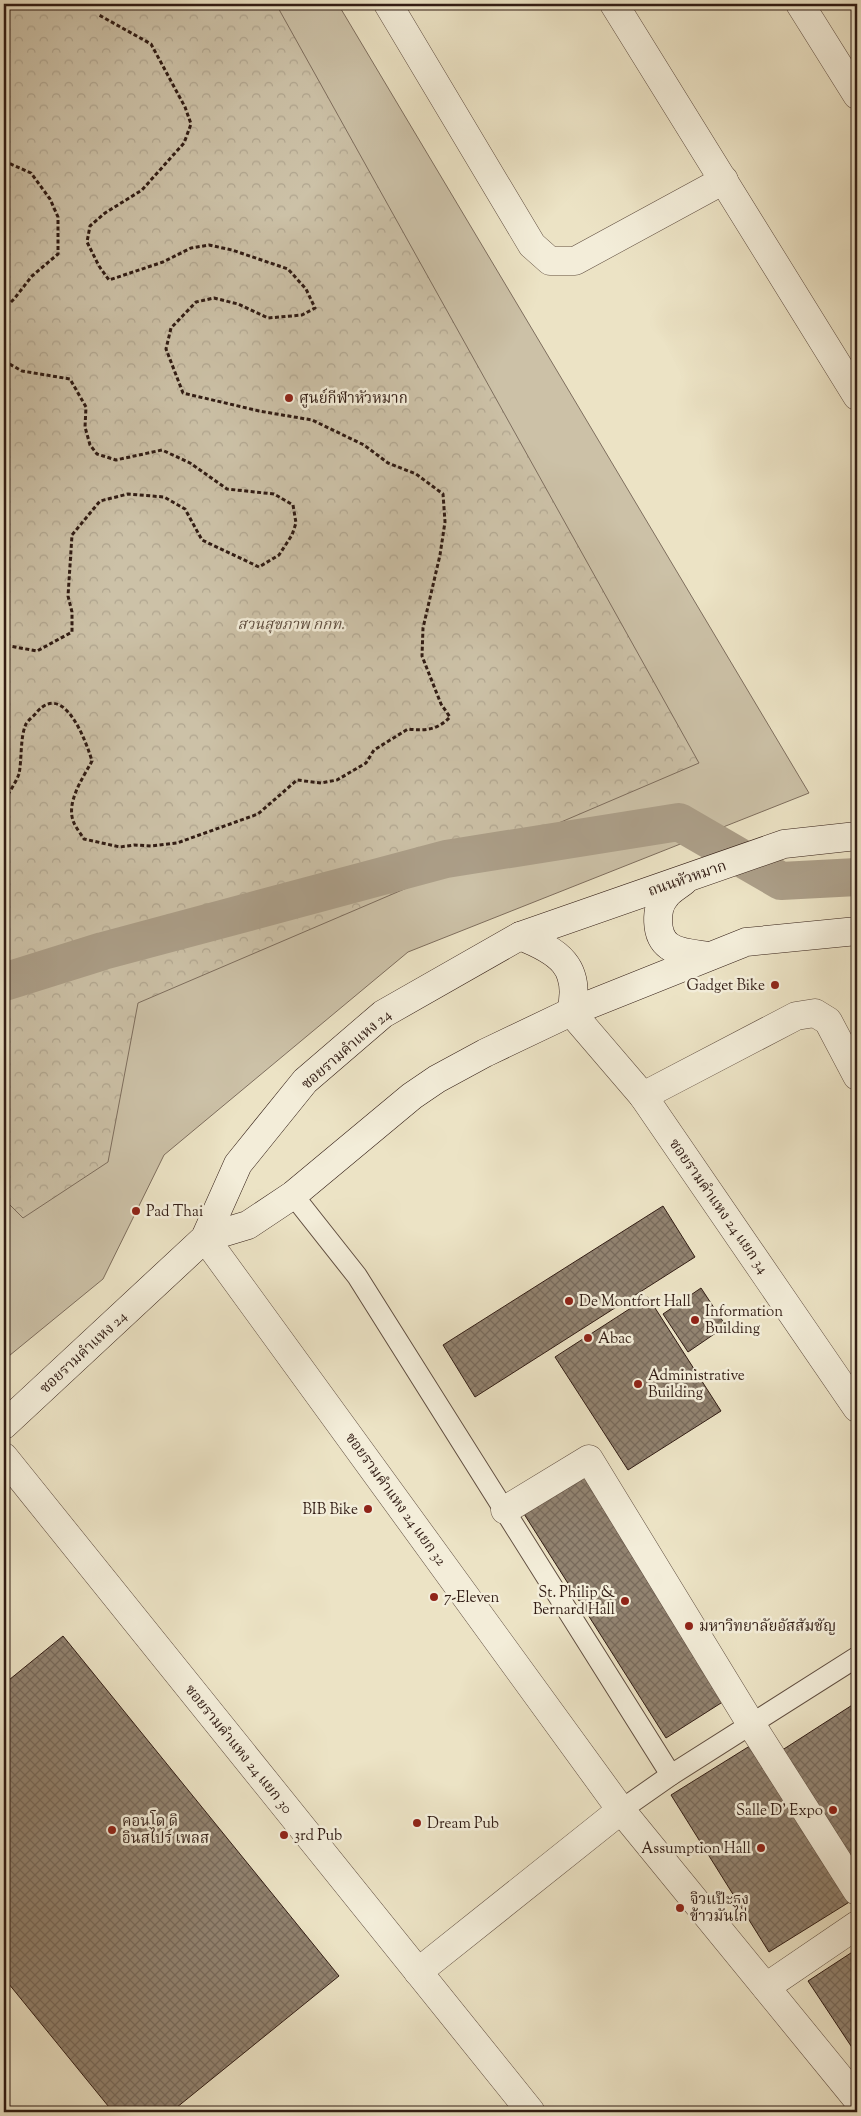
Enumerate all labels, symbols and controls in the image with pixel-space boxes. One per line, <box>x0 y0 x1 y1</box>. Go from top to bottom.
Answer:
place label: ศูนย์กีฬาหัวหมาก <box>299 388 408 410</box>
marker: ศูนย์กีฬาหัวหมาก <box>283 392 295 404</box>
park label: สวนสุขภาพ กกท. <box>238 615 344 636</box>
street label: ถนนหัวหมาก <box>645 856 730 903</box>
place label: Gadget Bike <box>687 976 765 997</box>
marker: Gadget Bike <box>769 979 781 991</box>
street label: ซอยรามคำแหง 24 <box>298 1005 397 1095</box>
street label: ซอยรามคำแหง 24 แยก 34 <box>663 1135 773 1279</box>
place label: Pad Thai <box>146 1202 203 1223</box>
marker: Pad Thai <box>130 1205 142 1217</box>
place label: De Montfort Hall <box>579 1292 691 1313</box>
marker: De Montfort Hall <box>563 1295 575 1307</box>
place label: Information Building <box>705 1302 783 1340</box>
street label: ซอยรามคำแหง 24 <box>36 1307 133 1399</box>
marker: Information Building <box>689 1314 701 1326</box>
place label: Abac <box>598 1329 632 1350</box>
marker: Abac <box>582 1332 594 1344</box>
place label: Administrative Building <box>648 1366 745 1404</box>
marker: Administrative Building <box>632 1378 644 1390</box>
street label: ซอยรามคำแหง 24 แยก 32 <box>339 1429 450 1571</box>
place label: BIB Bike <box>302 1500 358 1521</box>
marker: BIB Bike <box>362 1503 374 1515</box>
place label: St. Philip & Bernard Hall <box>533 1583 616 1621</box>
place label: 7-Eleven <box>444 1588 500 1609</box>
marker: 7-Eleven <box>428 1591 440 1603</box>
marker: St. Philip & Bernard Hall <box>619 1595 631 1607</box>
place label: มหาวิทยาลัยอัสสัมชัญ <box>699 1617 836 1638</box>
marker: มหาวิทยาลัยอัสสัมชัญ <box>683 1620 695 1632</box>
street label: ซอยรามคำแหง 24 แยก 30 <box>179 1681 297 1819</box>
place label: Salle D' Expo <box>736 1801 823 1822</box>
marker: Salle D' Expo <box>827 1804 839 1816</box>
place label: คอนโด ดิ อินสไปร์ เพลส <box>122 1810 209 1850</box>
place label: Dream Pub <box>427 1814 499 1835</box>
marker: Dream Pub <box>411 1817 423 1829</box>
marker: คอนโด ดิ อินสไปร์ เพลส <box>106 1824 118 1836</box>
place label: 3rd Pub <box>294 1826 342 1847</box>
marker: 3rd Pub <box>278 1829 290 1841</box>
place label: Assumption Hall <box>641 1839 751 1860</box>
marker: Assumption Hall <box>755 1842 767 1854</box>
place label: จิวแป๊ะธง ข้าวมันไก่ <box>690 1890 749 1928</box>
marker: จิวแป๊ะธง ข้าวมันไก่ <box>674 1902 686 1914</box>

